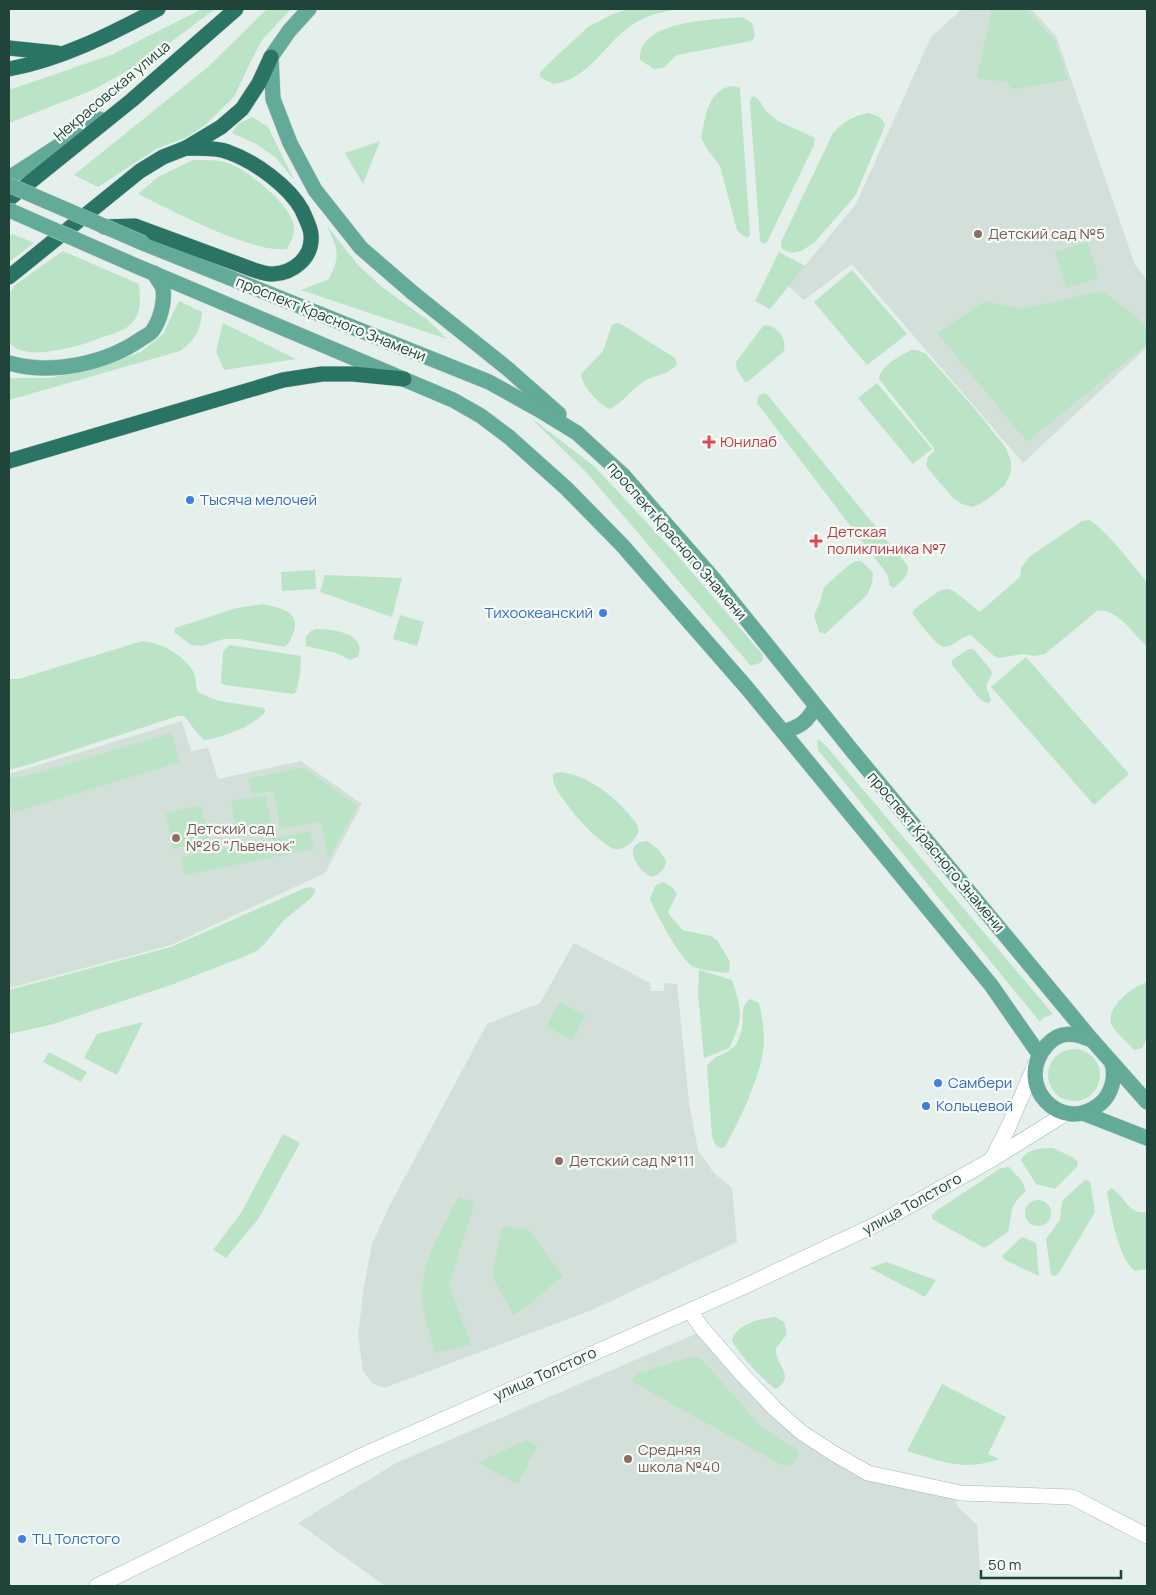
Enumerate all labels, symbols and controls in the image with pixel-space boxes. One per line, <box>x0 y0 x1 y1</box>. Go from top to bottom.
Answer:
street label: Некрасовская улица <box>49 36 175 146</box>
place label: Детский сад №5 <box>988 223 1105 244</box>
marker: Детский сад №5 <box>972 228 984 240</box>
street label: проспект Красного Знамени <box>233 271 429 366</box>
place label: Юнилаб <box>720 431 777 452</box>
marker: Юнилаб <box>702 435 716 449</box>
street label: проспект Красного Знамени <box>603 457 752 624</box>
place label: Тысяча мелочей <box>200 489 317 510</box>
marker: Тысяча мелочей <box>184 494 196 506</box>
place label: Детская поликлиника №7 <box>827 521 946 559</box>
marker: Детская поликлиника №7 <box>809 534 823 548</box>
place label: Тихоокеанский <box>484 602 593 623</box>
marker: Тихоокеанский <box>597 607 609 619</box>
street label: проспект Красного Знамени <box>863 767 1010 936</box>
place label: Детский сад №26 "Львенок" <box>186 818 295 856</box>
marker: Детский сад №26 "Львенок" <box>170 832 182 844</box>
place label: Самбери <box>948 1072 1012 1093</box>
marker: Самбери <box>932 1077 944 1089</box>
place label: Кольцевой <box>936 1095 1013 1116</box>
marker: Кольцевой <box>920 1100 932 1112</box>
place label: Детский сад №111 <box>569 1150 695 1171</box>
marker: Детский сад №111 <box>553 1155 565 1167</box>
street label: улица Толстого <box>858 1167 965 1240</box>
street label: улица Толстого <box>490 1341 600 1406</box>
place label: Средняя школа №40 <box>638 1439 720 1477</box>
marker: Средняя школа №40 <box>622 1453 634 1465</box>
place label: ТЦ Толстого <box>32 1528 120 1549</box>
marker: ТЦ Толстого <box>16 1533 28 1545</box>
scale bar <box>981 1548 1121 1580</box>
text: 50 m <box>988 1554 1022 1575</box>

